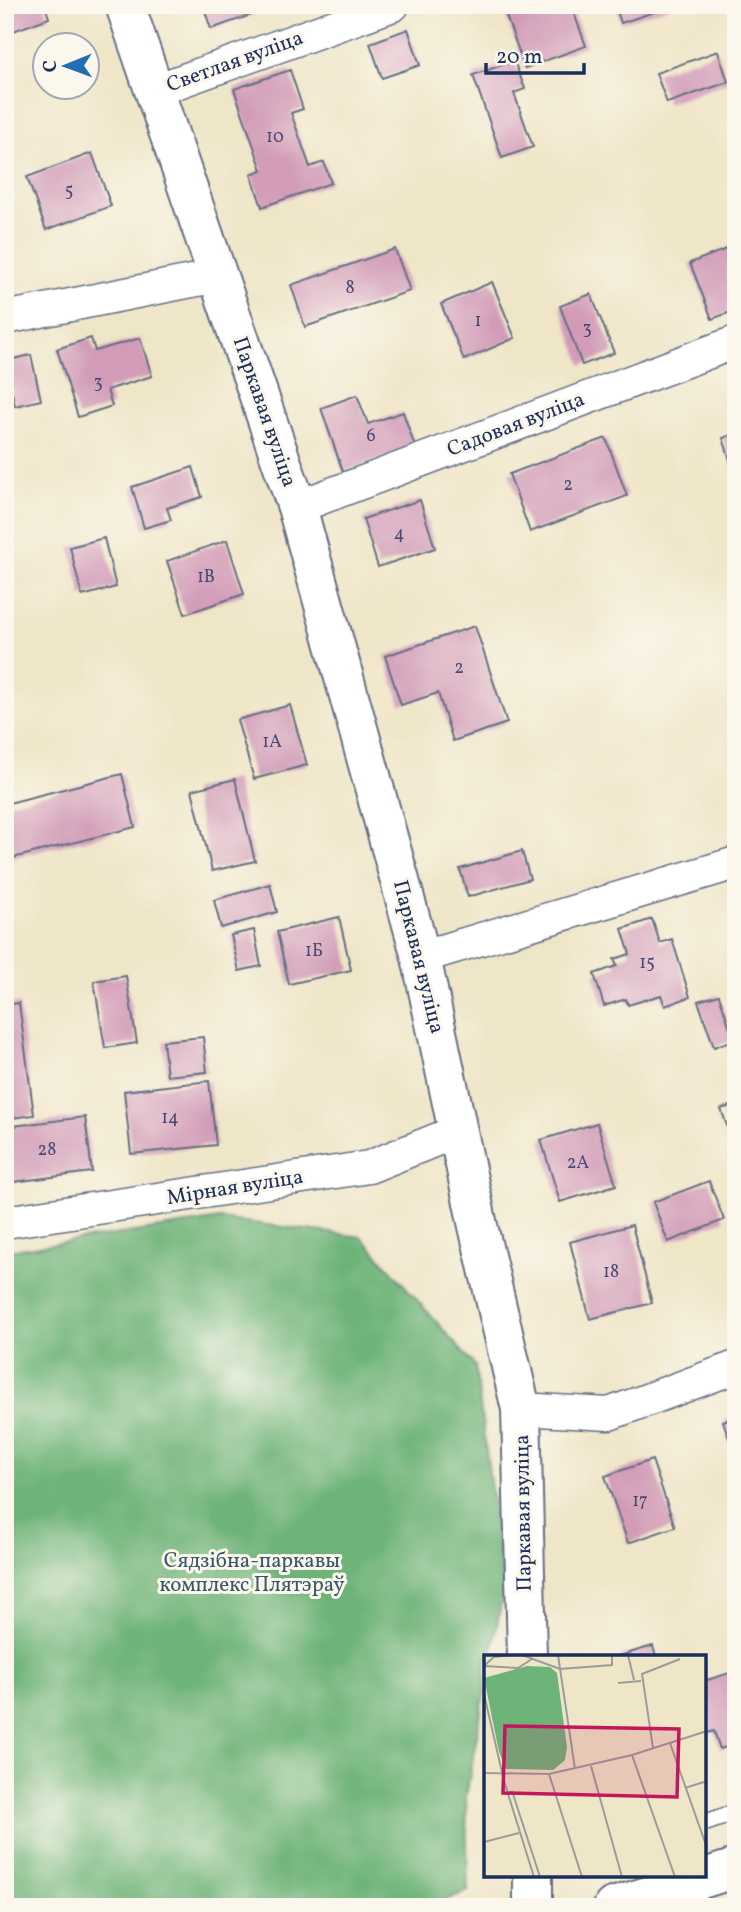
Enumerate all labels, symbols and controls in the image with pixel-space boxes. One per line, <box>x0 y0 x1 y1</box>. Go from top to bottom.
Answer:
street label: Светлая вуліца <box>163 24 307 100</box>
north arrow <box>32 32 102 102</box>
scale bar <box>486 32 584 76</box>
text: 20 m <box>496 43 542 72</box>
text: С <box>38 60 64 73</box>
house number: 10 <box>266 125 284 150</box>
house number: 5 <box>65 179 73 204</box>
house number: 8 <box>345 276 355 301</box>
house number: 1 <box>475 309 481 334</box>
house number: 3 <box>582 317 592 342</box>
street label: Паркавая вуліца <box>225 333 303 491</box>
house number: 3 <box>93 371 103 396</box>
street label: Садовая вуліца <box>443 385 589 465</box>
house number: 6 <box>366 424 376 449</box>
house number: 2 <box>563 473 573 498</box>
house number: 4 <box>394 522 404 547</box>
house number: 1В <box>197 565 215 590</box>
house number: 2 <box>454 656 464 681</box>
house number: 1А <box>262 730 282 755</box>
street label: Паркавая вуліца <box>385 877 451 1037</box>
house number: 1Б <box>305 939 323 964</box>
house number: 15 <box>639 951 655 976</box>
house number: 14 <box>161 1106 179 1131</box>
house number: 28 <box>38 1138 56 1163</box>
house number: 2А <box>567 1151 589 1176</box>
street label: Мірная вуліца <box>165 1163 305 1213</box>
house number: 18 <box>603 1260 619 1285</box>
street label: Паркавая вуліца <box>508 1434 540 1592</box>
house number: 17 <box>632 1489 648 1514</box>
park label: Сядзібна-паркавы комплекс Плятэраў <box>159 1547 345 1600</box>
inset map <box>484 1655 706 1877</box>

